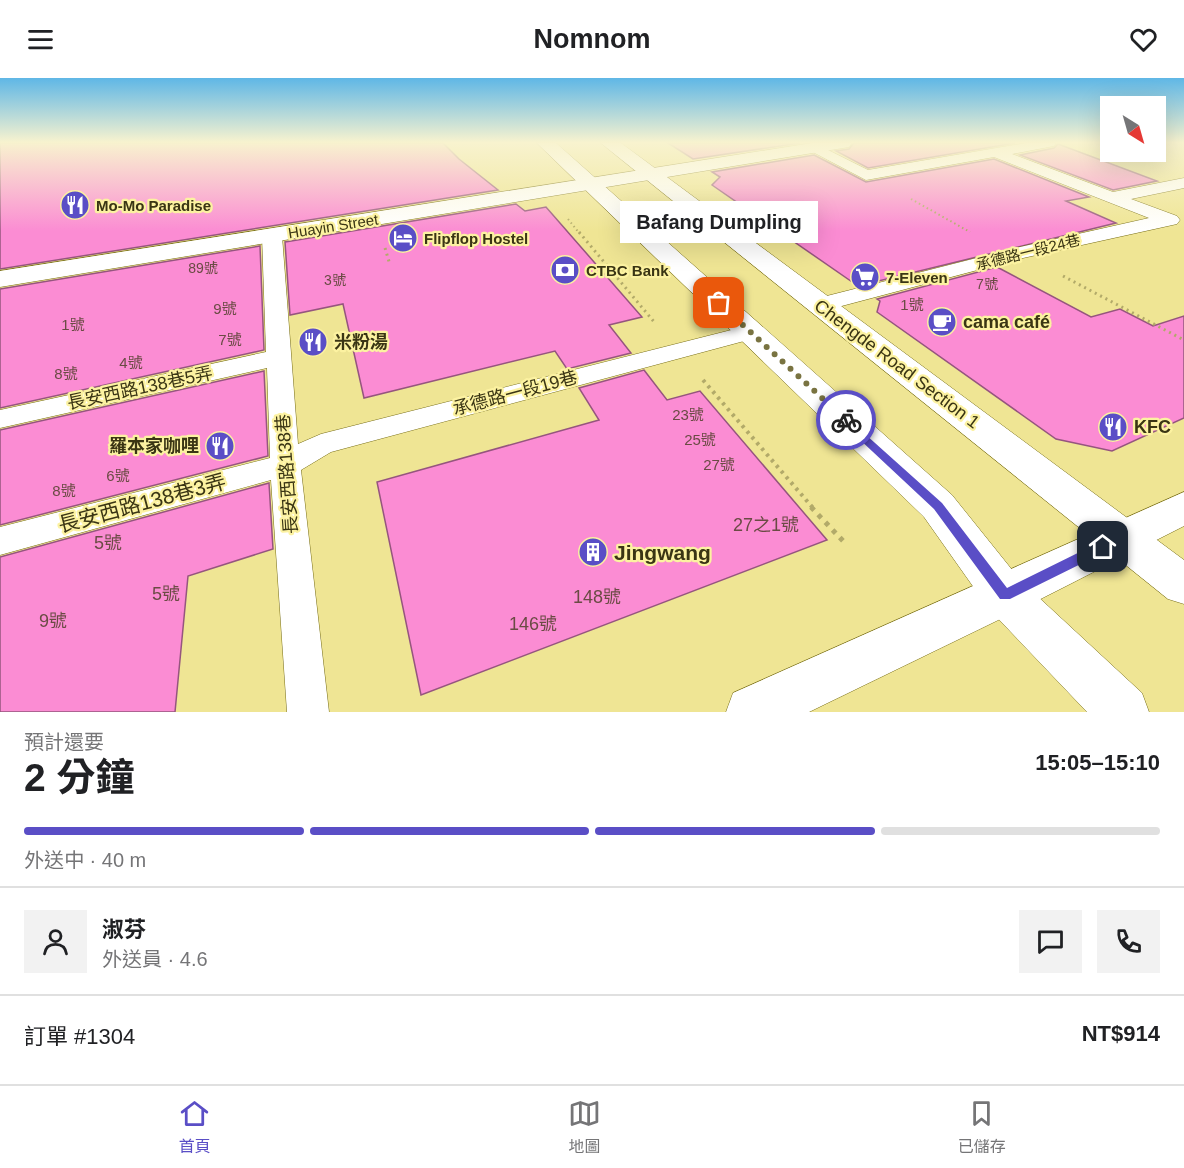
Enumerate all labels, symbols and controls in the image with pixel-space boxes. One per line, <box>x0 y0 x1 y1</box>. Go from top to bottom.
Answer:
icon: menu <box>24 23 57 56</box>
icon: heart <box>1127 23 1160 56</box>
text: Nomnom <box>534 24 651 54</box>
north arrow <box>1100 96 1166 162</box>
map controls <box>1100 96 1166 162</box>
restaurant icon: Mo-Mo Paradise <box>59 189 91 221</box>
place label: Mo-Mo Paradise <box>96 197 211 214</box>
callout: Bafang Dumpling <box>620 201 818 243</box>
street label: Huayin Street <box>287 210 380 242</box>
text: Bafang Dumpling <box>636 211 802 233</box>
hotel icon: Flipflop Hostel <box>387 222 419 254</box>
place label: Flipflop Hostel <box>424 230 528 247</box>
street label: 承德路一段24巷 <box>974 231 1082 273</box>
bank icon: CTBC Bank <box>549 254 581 286</box>
house number: 89號 <box>188 260 218 276</box>
supermarket icon: 7-Eleven <box>849 261 881 293</box>
place label: CTBC Bank <box>586 262 669 279</box>
place label: 7-Eleven <box>886 269 948 286</box>
house number: 3號 <box>324 272 346 288</box>
house number: 7號 <box>976 276 998 292</box>
pin <box>693 277 744 328</box>
icon: bag <box>702 286 735 319</box>
street label: Chengde Road Section 1 <box>811 295 983 433</box>
house number: 1號 <box>900 296 924 313</box>
house number: 9號 <box>213 300 237 317</box>
cafe icon: cama café <box>926 306 958 338</box>
place label: cama café <box>963 312 1050 332</box>
house number: 1號 <box>61 316 85 333</box>
restaurant icon: 米粉湯 <box>297 326 329 358</box>
house number: 7號 <box>218 331 242 348</box>
place label: 米粉湯 <box>334 332 388 352</box>
house number: 4號 <box>119 354 143 371</box>
street label: 長安西路138巷5弄 <box>66 363 214 413</box>
house number: 8號 <box>54 365 78 382</box>
street label: 承德路一段19巷 <box>451 367 579 419</box>
courier <box>816 390 876 450</box>
icon: bike <box>830 404 863 437</box>
house number: 23號 <box>672 406 704 423</box>
restaurant icon: KFC <box>1097 411 1129 443</box>
street label: 長安西路138巷 <box>273 413 301 535</box>
place label: KFC <box>1134 417 1171 437</box>
restaurant icon: 羅本家咖哩 <box>204 430 236 462</box>
house number: 25號 <box>684 431 716 448</box>
place label: 羅本家咖哩 <box>109 436 199 456</box>
house number: 27號 <box>703 456 735 473</box>
house number: 6號 <box>106 467 130 484</box>
street label: 長安西路138巷3弄 <box>56 470 228 536</box>
house number: 8號 <box>52 482 76 499</box>
house number: 27之1號 <box>733 515 799 535</box>
pin <box>1077 521 1128 572</box>
icon: home <box>1086 530 1119 563</box>
house number: 5號 <box>94 533 122 553</box>
building icon: Jingwang <box>577 536 609 568</box>
place label: Jingwang <box>614 541 711 564</box>
house number: 5號 <box>152 584 180 604</box>
house number: 148號 <box>573 587 621 607</box>
house number: 9號 <box>39 611 67 631</box>
house number: 146號 <box>509 614 557 634</box>
text: 預計還要 <box>24 731 104 753</box>
text: 15:05–15:10 <box>1035 750 1160 775</box>
text: 2 分鐘 <box>24 756 135 799</box>
text: 外送中 · 40 m <box>24 849 146 871</box>
button: person <box>24 910 87 973</box>
button: chat <box>1019 910 1082 973</box>
button: phone <box>1097 910 1160 973</box>
text: 淑芬 <box>102 917 146 942</box>
text: 外送員 · 4.6 <box>102 948 208 970</box>
text: NT$914 <box>1082 1021 1160 1046</box>
text: 訂單 #1304 <box>24 1024 135 1049</box>
tab: 首頁 <box>178 1097 211 1157</box>
tab: 地圖 <box>568 1097 601 1157</box>
tab: 已儲存 <box>958 1097 1006 1157</box>

